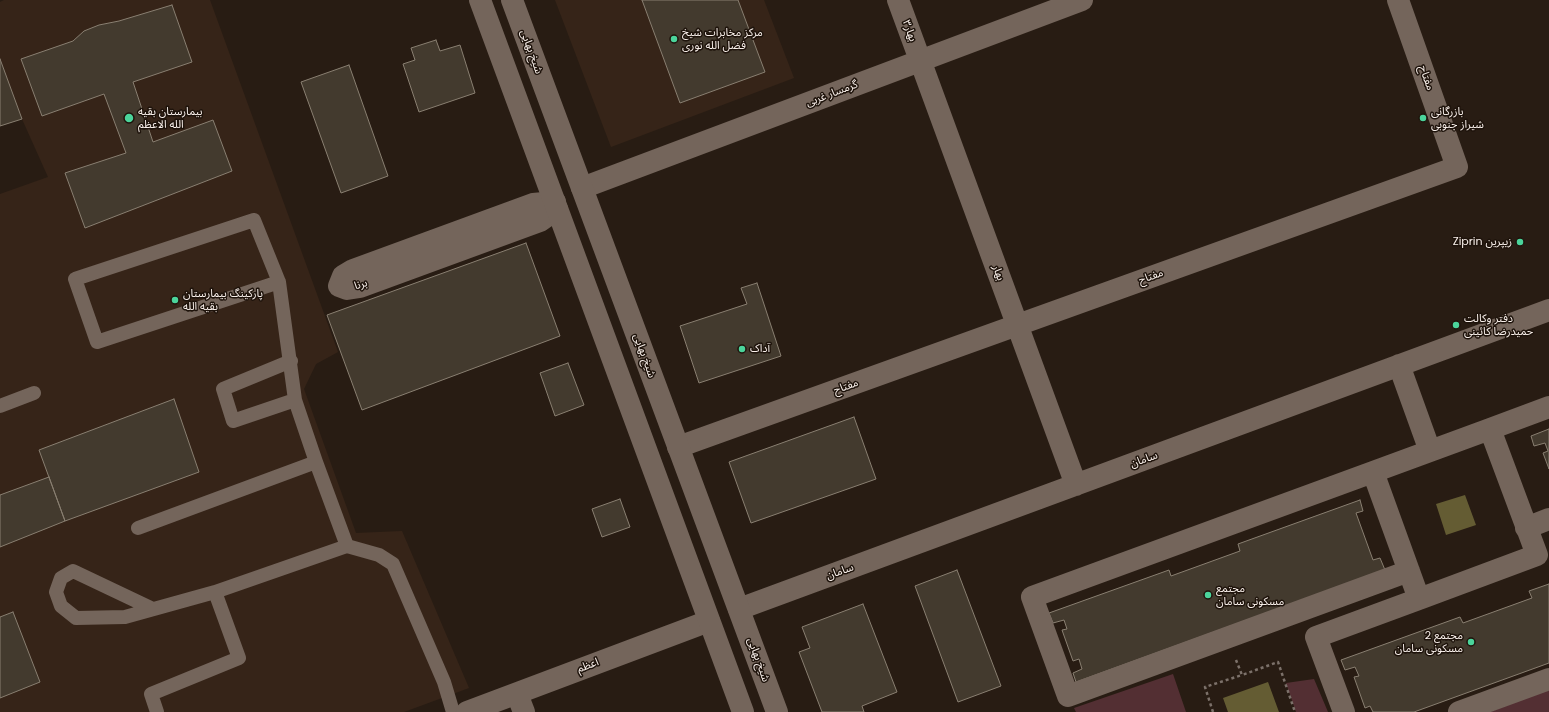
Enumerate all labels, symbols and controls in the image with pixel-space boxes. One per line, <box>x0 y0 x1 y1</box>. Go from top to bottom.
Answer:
street label: بهار۳ <box>899 18 919 44</box>
place label: مرکز مخابرات شیخ فضل الله نوری <box>682 26 763 52</box>
street label: شیخ بهایی <box>517 28 545 76</box>
marker: مرکز مخابرات شیخ فضل الله نوری <box>669 34 679 44</box>
street label: مفتاح <box>1416 64 1436 92</box>
street label: گرمسار غربی <box>804 78 860 110</box>
place label: بیمارستان بقیه الله الاعظم <box>138 105 203 131</box>
place label: بازرگانی شیراز جنوبی <box>1431 105 1484 131</box>
marker: بیمارستان بقیه الله الاعظم <box>123 112 135 124</box>
marker: بازرگانی شیراز جنوبی <box>1418 113 1428 123</box>
place label: Ziprin زیپرین <box>1453 235 1512 249</box>
marker: Ziprin زیپرین <box>1515 237 1525 247</box>
street label: بهار <box>989 263 1007 283</box>
street label: مفتاح <box>1137 266 1165 288</box>
street label: برنا <box>353 277 369 293</box>
place label: پارکینگ بیمارستان بقیه الله <box>183 287 263 313</box>
marker: پارکینگ بیمارستان بقیه الله <box>170 295 180 305</box>
place label: دفتر وکالت حمیدرضا کائینی <box>1464 312 1533 338</box>
marker: دفتر وکالت حمیدرضا کائینی <box>1451 320 1461 330</box>
street label: شیخ بهایی <box>630 332 658 380</box>
place label: آداک <box>750 342 770 356</box>
marker: آداک <box>737 344 747 354</box>
street label: مفتاح <box>832 376 860 398</box>
street label: سامان <box>1128 449 1160 471</box>
street label: سامان <box>824 561 856 583</box>
place label: مجتمع مسکونی سامان <box>1216 582 1284 608</box>
marker: مجتمع مسکونی سامان <box>1203 590 1213 600</box>
place label: 2 مجتمع مسکونی سامان <box>1395 629 1463 655</box>
street label: شیخ بهایی <box>744 636 772 684</box>
marker: 2 مجتمع مسکونی سامان <box>1466 637 1476 647</box>
street label: اعظم <box>575 656 601 676</box>

